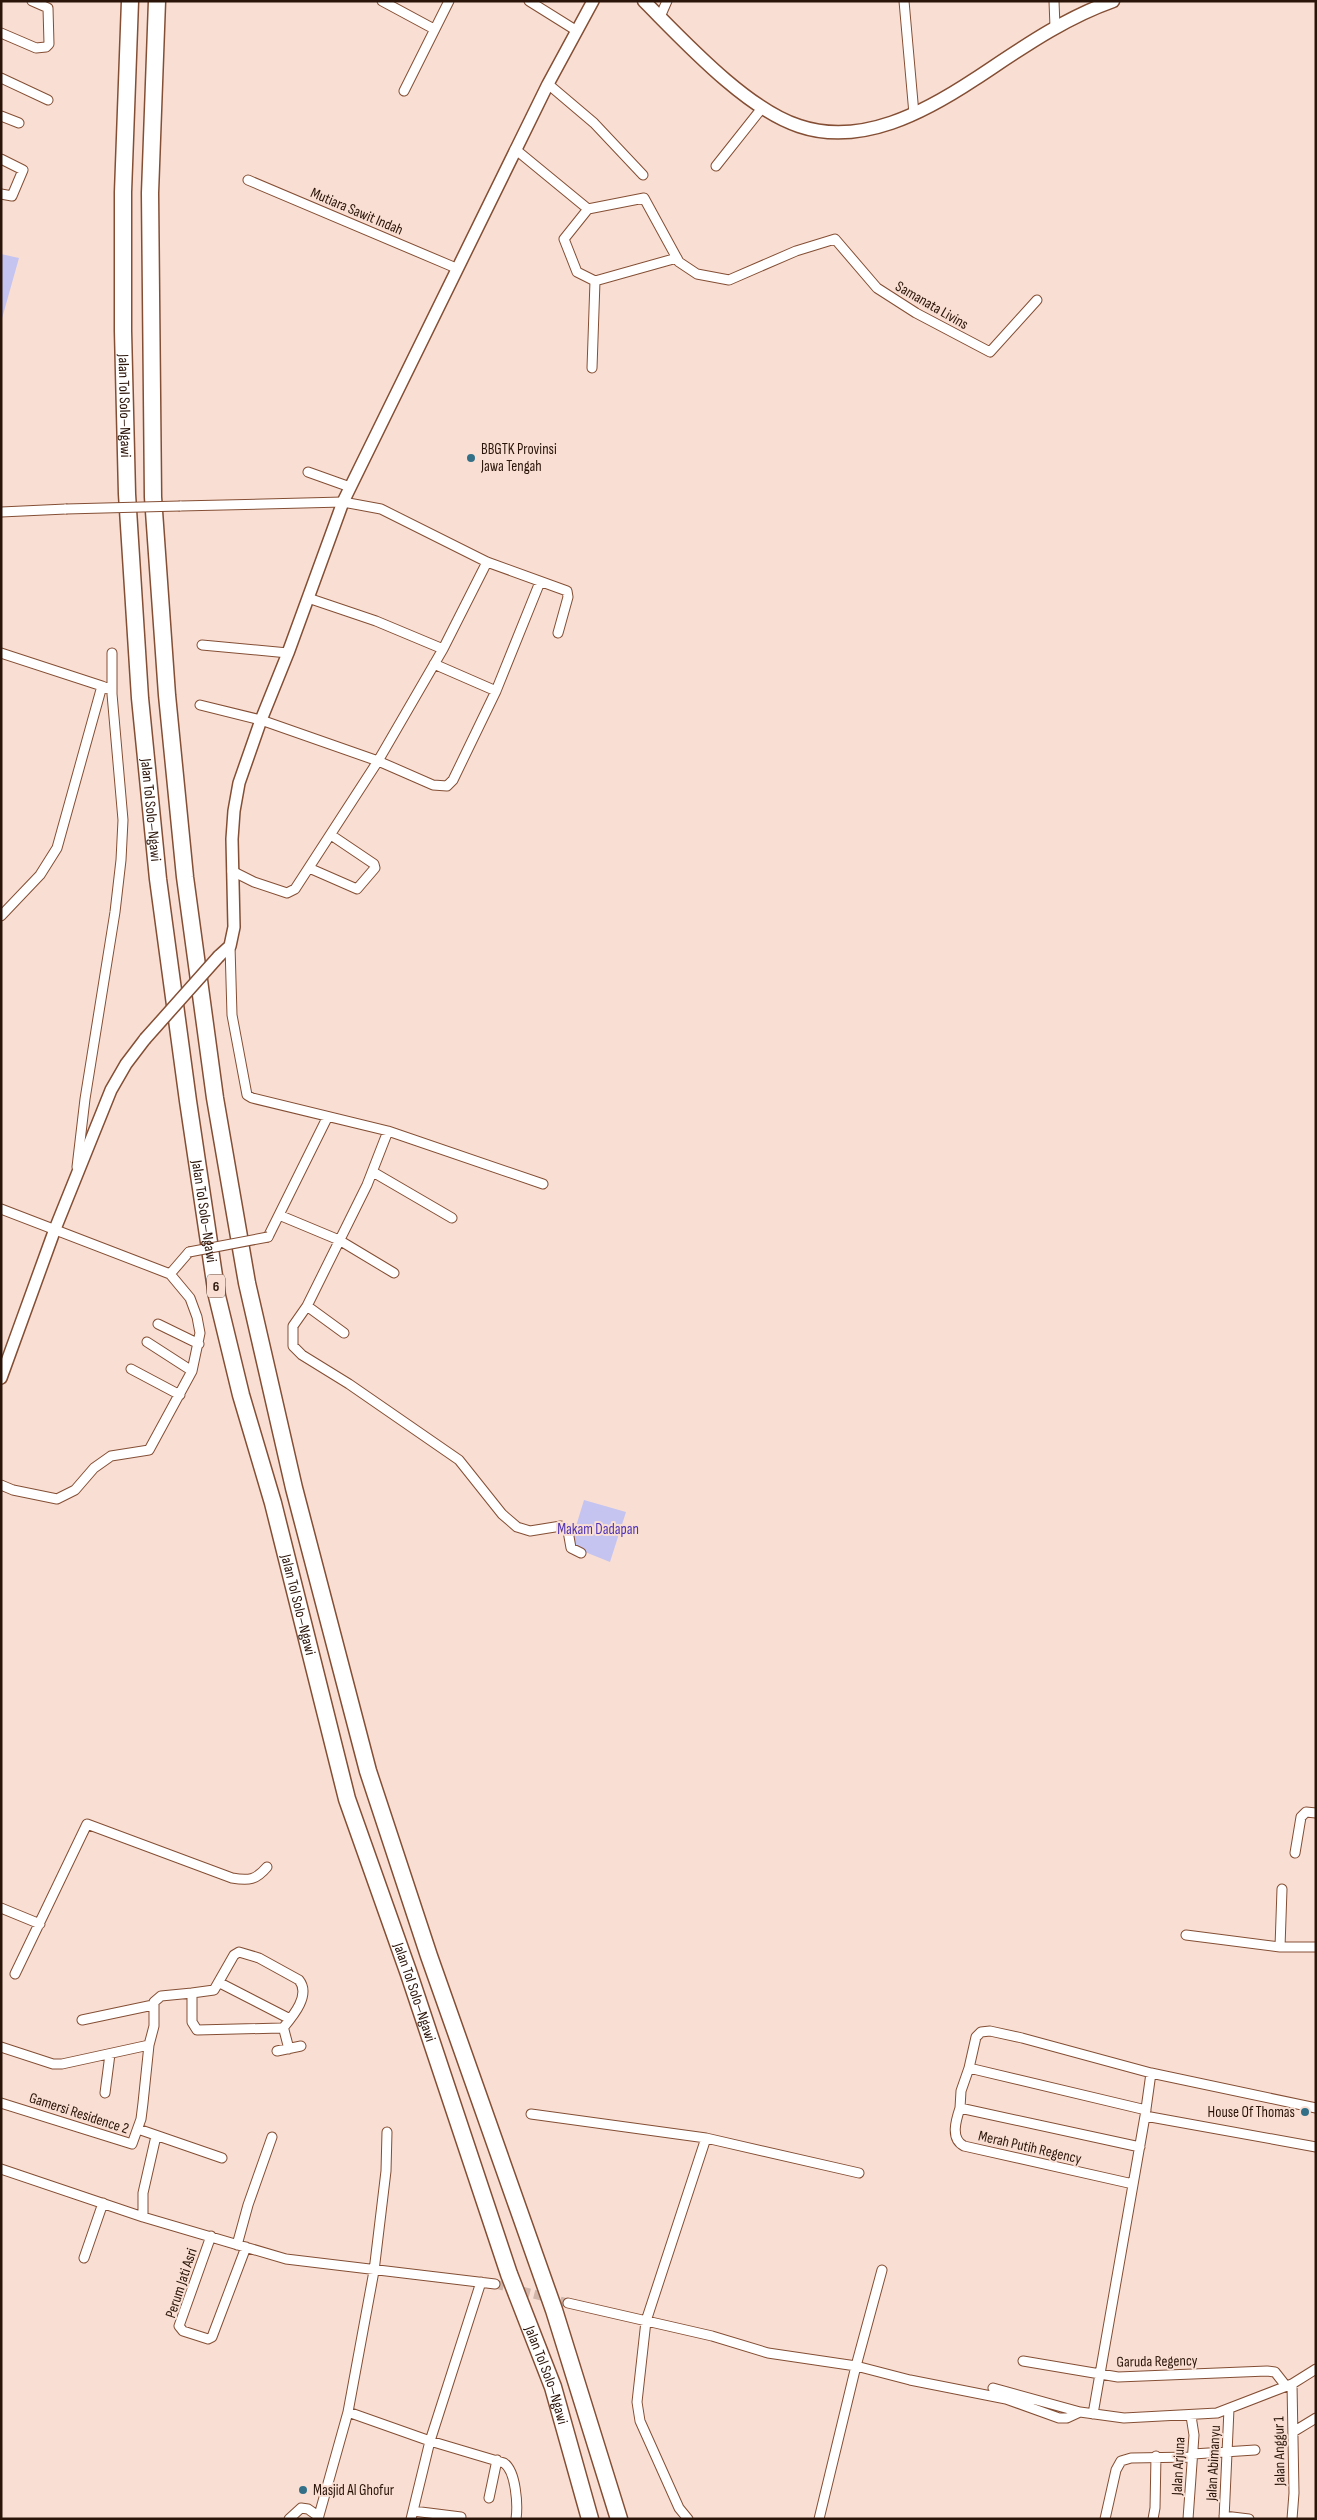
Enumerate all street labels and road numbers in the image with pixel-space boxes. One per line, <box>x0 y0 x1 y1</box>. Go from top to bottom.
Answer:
street label: Mutiara Sawit Indah <box>308 183 406 239</box>
street label: Samanata Livins <box>892 277 972 334</box>
street label: Jalan Tol Solo–Ngawi <box>114 353 135 458</box>
street label: Jalan Tol Solo–Ngawi <box>136 757 165 862</box>
street label: Jalan Tol Solo–Ngawi <box>187 1158 221 1264</box>
road number: 6 <box>207 1274 225 1298</box>
street label: Jalan Tol Solo–Ngawi <box>276 1552 320 1657</box>
street label: Jalan Tol Solo–Ngawi <box>388 1939 440 2044</box>
street label: Gamersi Residence 2 <box>27 2088 131 2139</box>
street label: Merah Putih Regency <box>976 2126 1083 2169</box>
street label: Perum Jati Asri <box>161 2246 202 2321</box>
street label: Jalan Tol Solo–Ngawi <box>520 2322 572 2427</box>
street label: Garuda Regency <box>1116 2351 1198 2372</box>
street label: Jalan Anggur 1 <box>1269 2415 1290 2487</box>
street label: Jalan Abimanyu <box>1202 2425 1225 2502</box>
street label: Jalan Arjuna <box>1167 2436 1190 2497</box>

